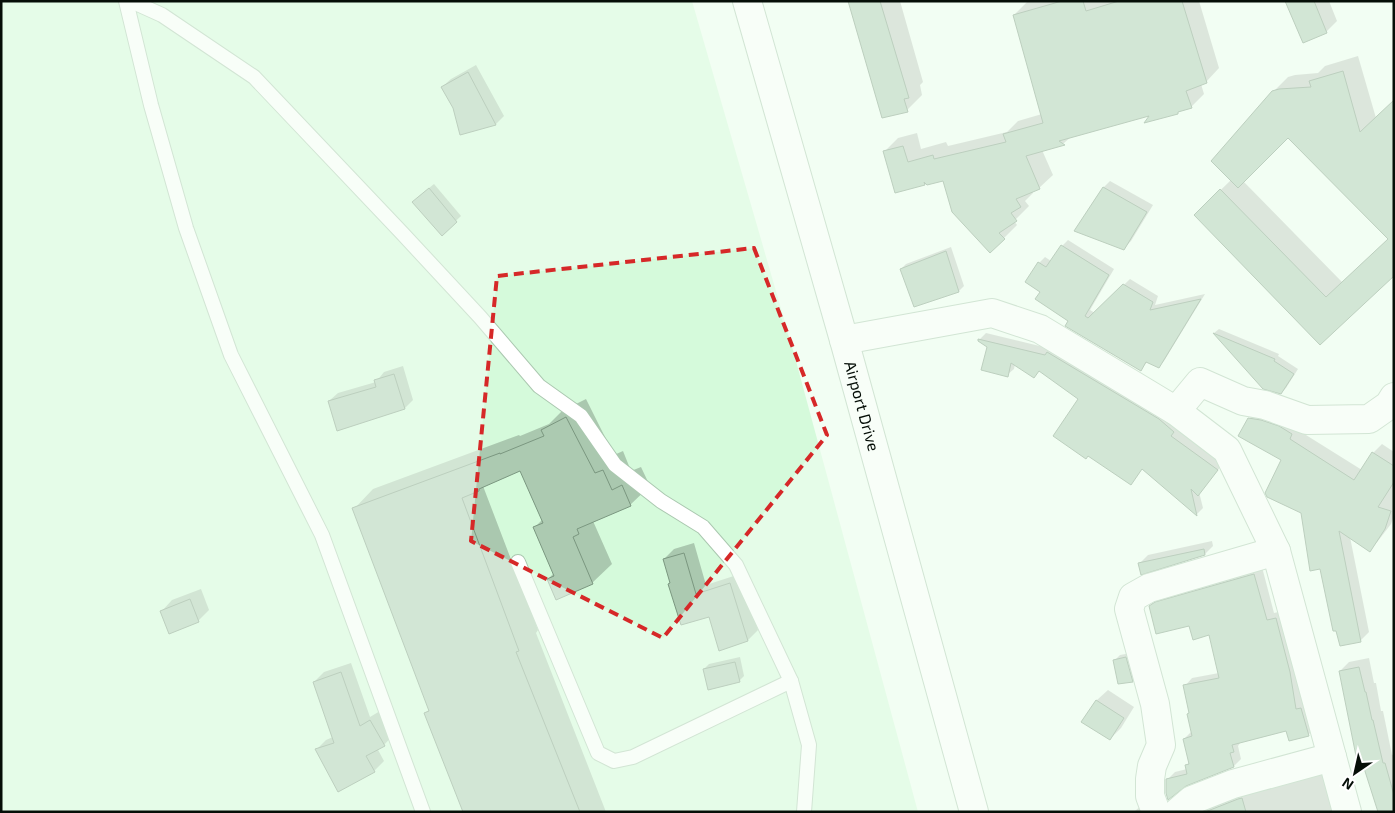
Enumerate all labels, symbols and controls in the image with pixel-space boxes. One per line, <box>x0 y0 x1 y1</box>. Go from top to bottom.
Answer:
street label: Airport Drive <box>841 359 884 453</box>
north arrow <box>1330 748 1380 798</box>
text: N <box>1339 774 1356 794</box>

